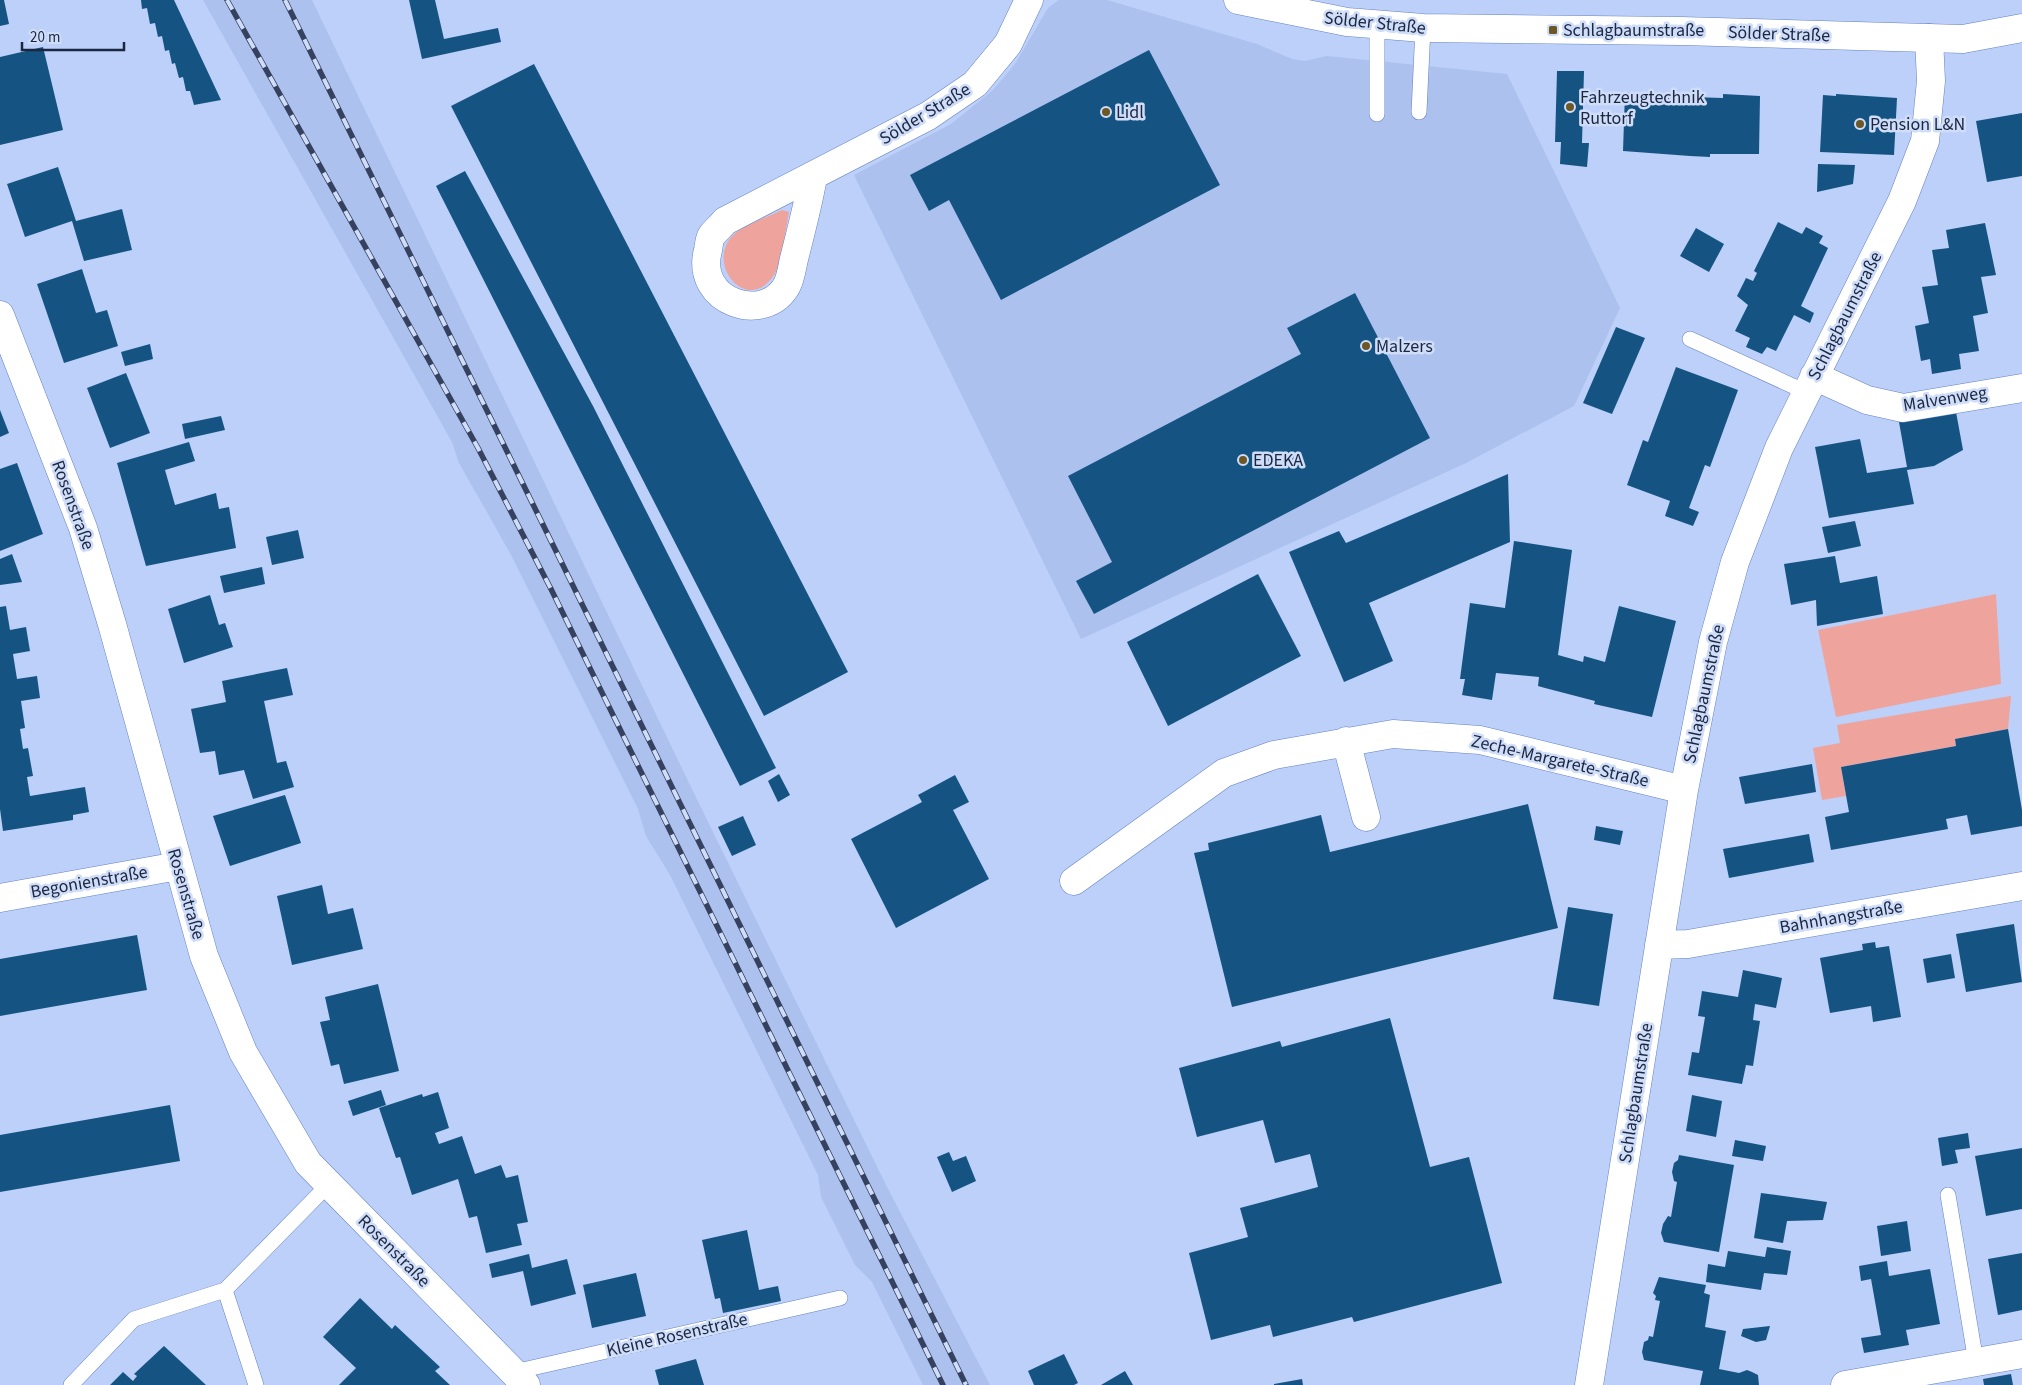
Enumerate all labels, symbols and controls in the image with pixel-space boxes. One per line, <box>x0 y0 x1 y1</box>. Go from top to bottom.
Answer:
street label: Sölder Straße <box>1323 5 1427 41</box>
place label: Schlagbaumstraße <box>1563 18 1704 43</box>
scale bar <box>22 20 125 52</box>
street label: Sölder Straße <box>1728 20 1831 48</box>
marker: Schlagbaumstraße <box>1547 24 1559 36</box>
text: 20 m <box>30 27 60 48</box>
street label: Sölder Straße <box>875 77 975 151</box>
place label: Fahrzeugtechnik Ruttorf <box>1580 85 1705 131</box>
place label: Lidl <box>1116 100 1144 125</box>
marker: Fahrzeugtechnik Ruttorf <box>1564 101 1576 113</box>
marker: Lidl <box>1100 106 1112 118</box>
place label: Pension L&N <box>1870 112 1965 137</box>
marker: Pension L&N <box>1854 118 1866 130</box>
street label: Schlagbaumstraße <box>1802 247 1888 385</box>
place label: Malzers <box>1376 334 1433 359</box>
marker: Malzers <box>1360 340 1372 352</box>
street label: Malvenweg <box>1901 380 1989 418</box>
place label: EDEKA <box>1253 448 1303 473</box>
marker: EDEKA <box>1237 454 1249 466</box>
street label: Rosenstraße <box>45 457 101 553</box>
street label: Schlagbaumstraße <box>1677 622 1731 766</box>
street label: Zeche-Margarete-Straße <box>1469 728 1651 794</box>
street label: Rosenstraße <box>161 846 211 942</box>
street label: Begonienstraße <box>29 859 150 905</box>
street label: Bahnhangstraße <box>1778 894 1905 940</box>
street label: Schlagbaumstraße <box>1613 1021 1659 1165</box>
street label: Rosenstraße <box>352 1209 436 1293</box>
street label: Kleine Rosenstraße <box>604 1307 750 1363</box>

